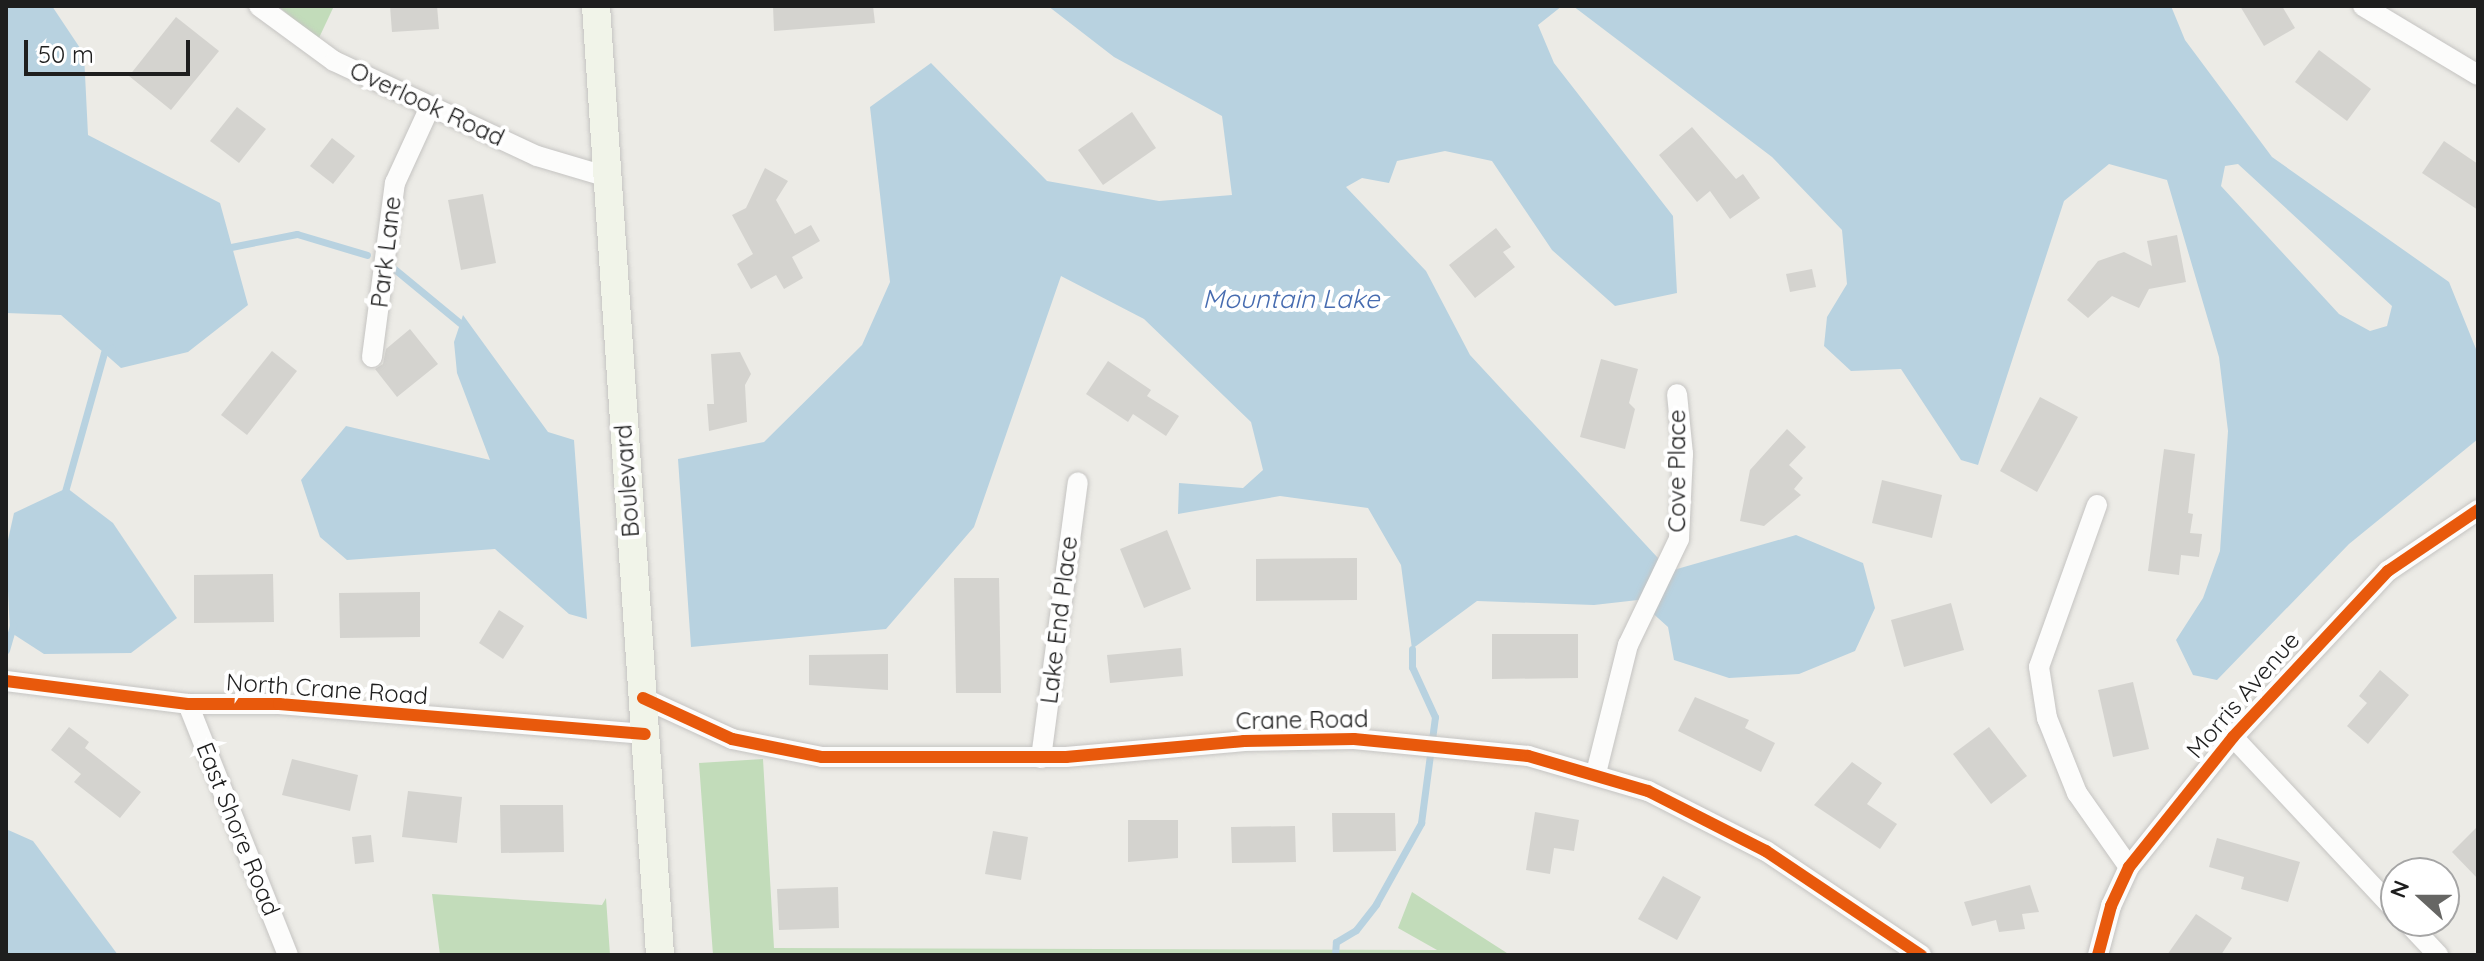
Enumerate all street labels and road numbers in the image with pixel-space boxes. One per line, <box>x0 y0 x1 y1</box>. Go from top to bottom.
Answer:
street label: Overlook Road <box>345 56 509 152</box>
street label: Park Lane <box>365 195 407 309</box>
street label: Cove Place <box>1663 409 1691 533</box>
street label: Boulevard <box>609 424 645 538</box>
street label: Lake End Place <box>1034 535 1084 705</box>
street label: Morris Avenue <box>2180 626 2306 764</box>
street label: North Crane Road <box>225 668 429 710</box>
street label: Crane Road <box>1235 704 1369 736</box>
street label: East Shore Road <box>190 738 286 920</box>

